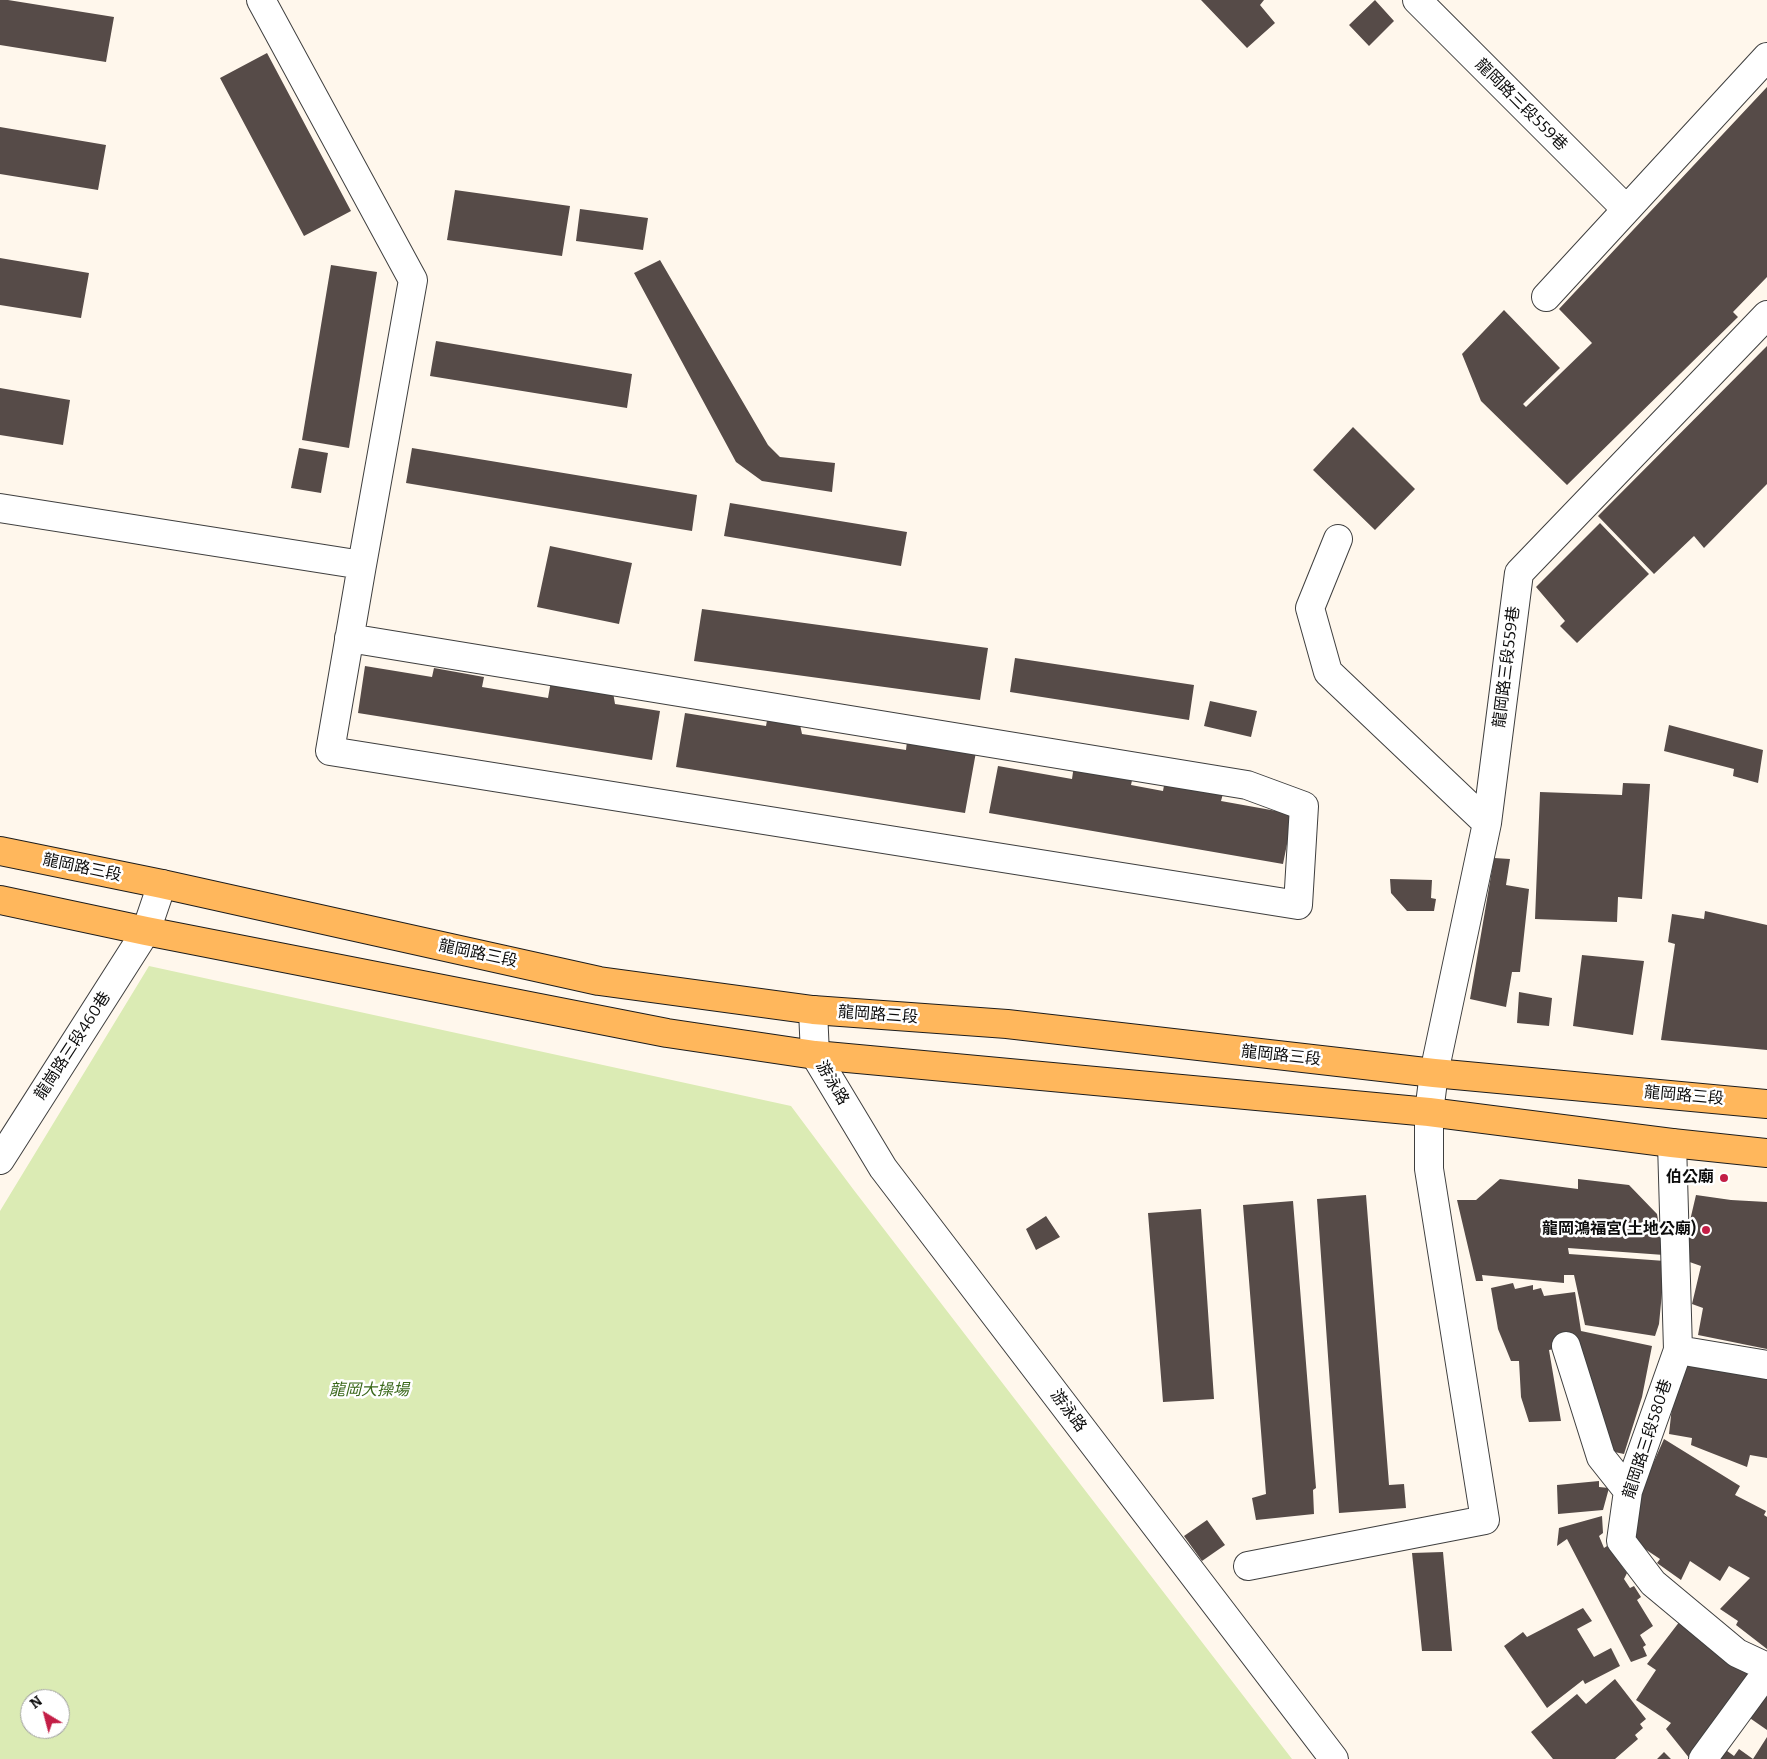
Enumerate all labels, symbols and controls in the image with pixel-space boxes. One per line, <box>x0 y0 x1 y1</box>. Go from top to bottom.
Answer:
street label: 龍岡路三段559巷 <box>1471 55 1571 155</box>
street label: 龍岡路三段559巷 <box>1490 605 1524 729</box>
street label: 龍岡路三段 <box>41 850 123 886</box>
street label: 龍岡路三段 <box>437 936 519 972</box>
street label: 龍崗路三段460巷 <box>31 988 115 1104</box>
street label: 龍岡路三段 <box>837 1003 919 1027</box>
street label: 龍岡路三段 <box>1240 1042 1322 1070</box>
street label: 游泳路 <box>811 1057 853 1109</box>
street label: 龍岡路三段 <box>1643 1083 1725 1109</box>
place label: 伯公廟 <box>1666 1168 1714 1188</box>
marker: 伯公廟 <box>1718 1172 1730 1184</box>
place label: 龍岡鴻福宮(土地公廟) <box>1542 1220 1696 1240</box>
marker: 龍岡鴻福宮(土地公廟) <box>1700 1224 1712 1236</box>
street label: 龍岡路三段580巷 <box>1620 1377 1676 1501</box>
park label: 龍岡大操場 <box>329 1381 409 1401</box>
street label: 游泳路 <box>1046 1386 1090 1436</box>
north arrow <box>20 1689 70 1739</box>
text: N <box>27 1692 46 1712</box>

